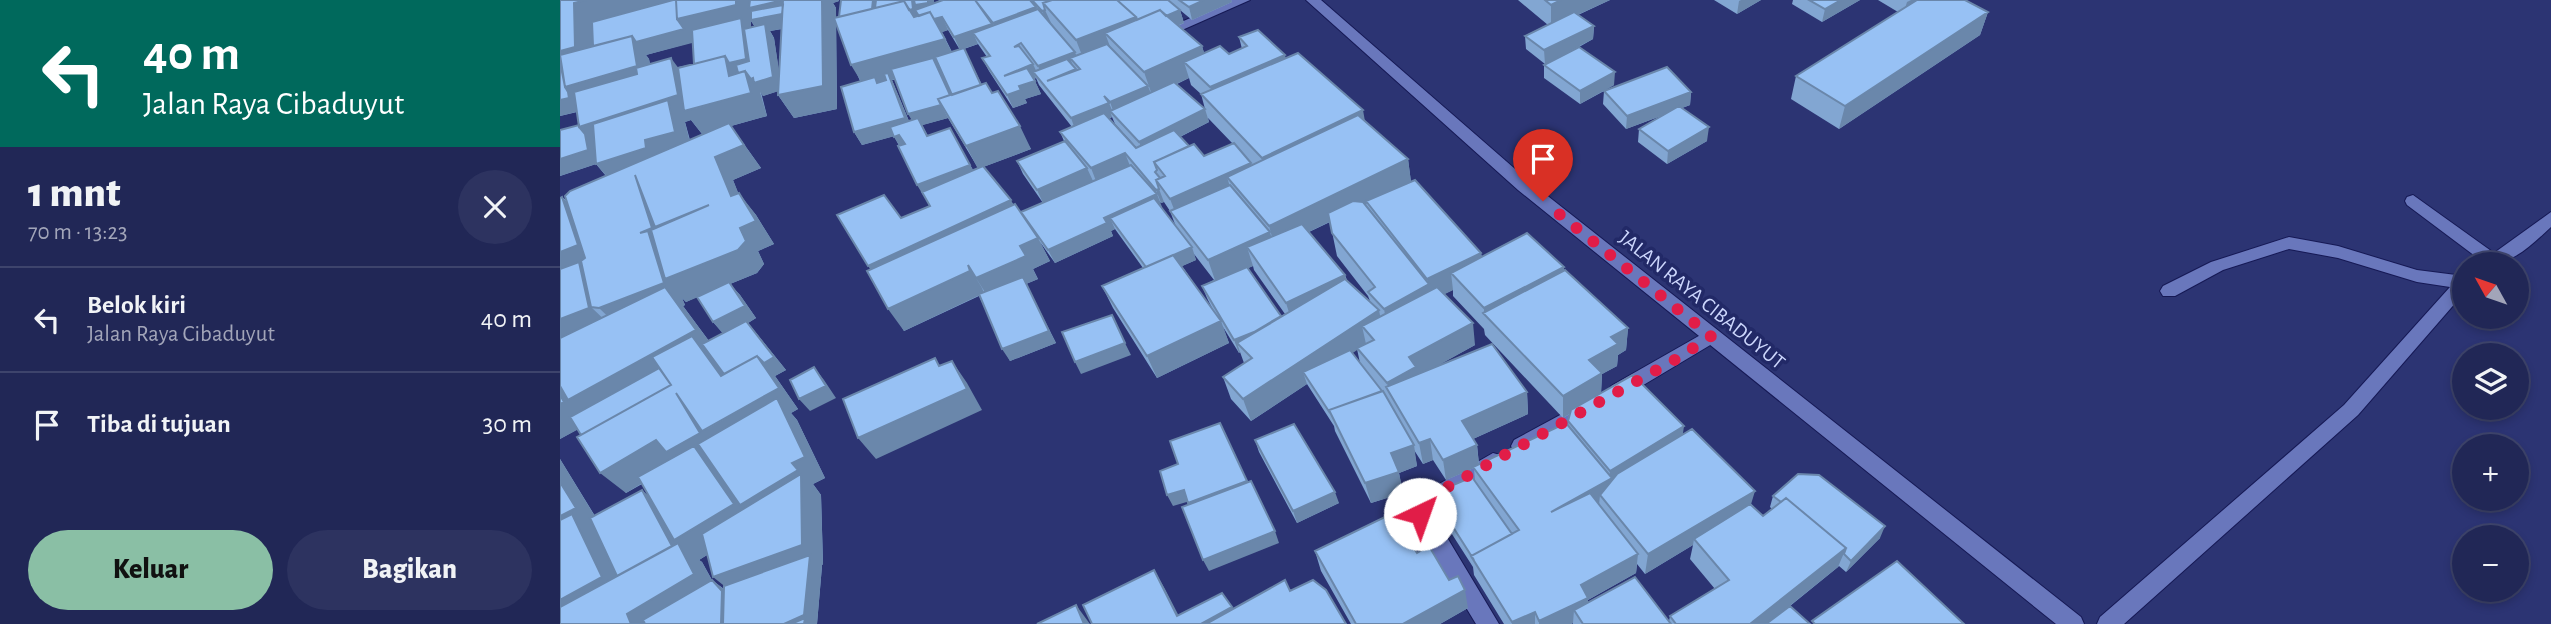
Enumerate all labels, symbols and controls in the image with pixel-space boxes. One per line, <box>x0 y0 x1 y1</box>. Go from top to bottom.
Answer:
icon: left <box>28 28 119 119</box>
text: 40 m <box>143 30 240 79</box>
text: Jalan Raya Cibaduyut <box>143 88 404 120</box>
pin <box>1513 129 1573 201</box>
icon: arrive <box>1524 140 1562 178</box>
button: close <box>458 170 532 244</box>
text: 1 mnt <box>28 172 121 214</box>
text: 70 m · 13:23 <box>28 221 127 244</box>
street label: JALAN RAYA CIBADUYUT <box>1615 227 1789 373</box>
north arrow <box>2452 252 2529 329</box>
map controls <box>2452 252 2529 602</box>
text: Belok kiri <box>87 292 186 318</box>
icon: left <box>28 301 66 339</box>
text: 40 m <box>481 306 532 332</box>
text: Jalan Raya Cibaduyut <box>87 323 275 346</box>
button: layers <box>2452 343 2529 420</box>
icon: arrive <box>28 406 66 444</box>
text: Tiba di tujuan <box>87 411 231 437</box>
text: 30 m <box>482 411 532 437</box>
button: + <box>2452 434 2529 511</box>
position arrow <box>1383 477 1457 551</box>
button: − <box>2452 525 2529 602</box>
button: Keluar <box>28 530 273 610</box>
button: Bagikan <box>287 530 532 610</box>

